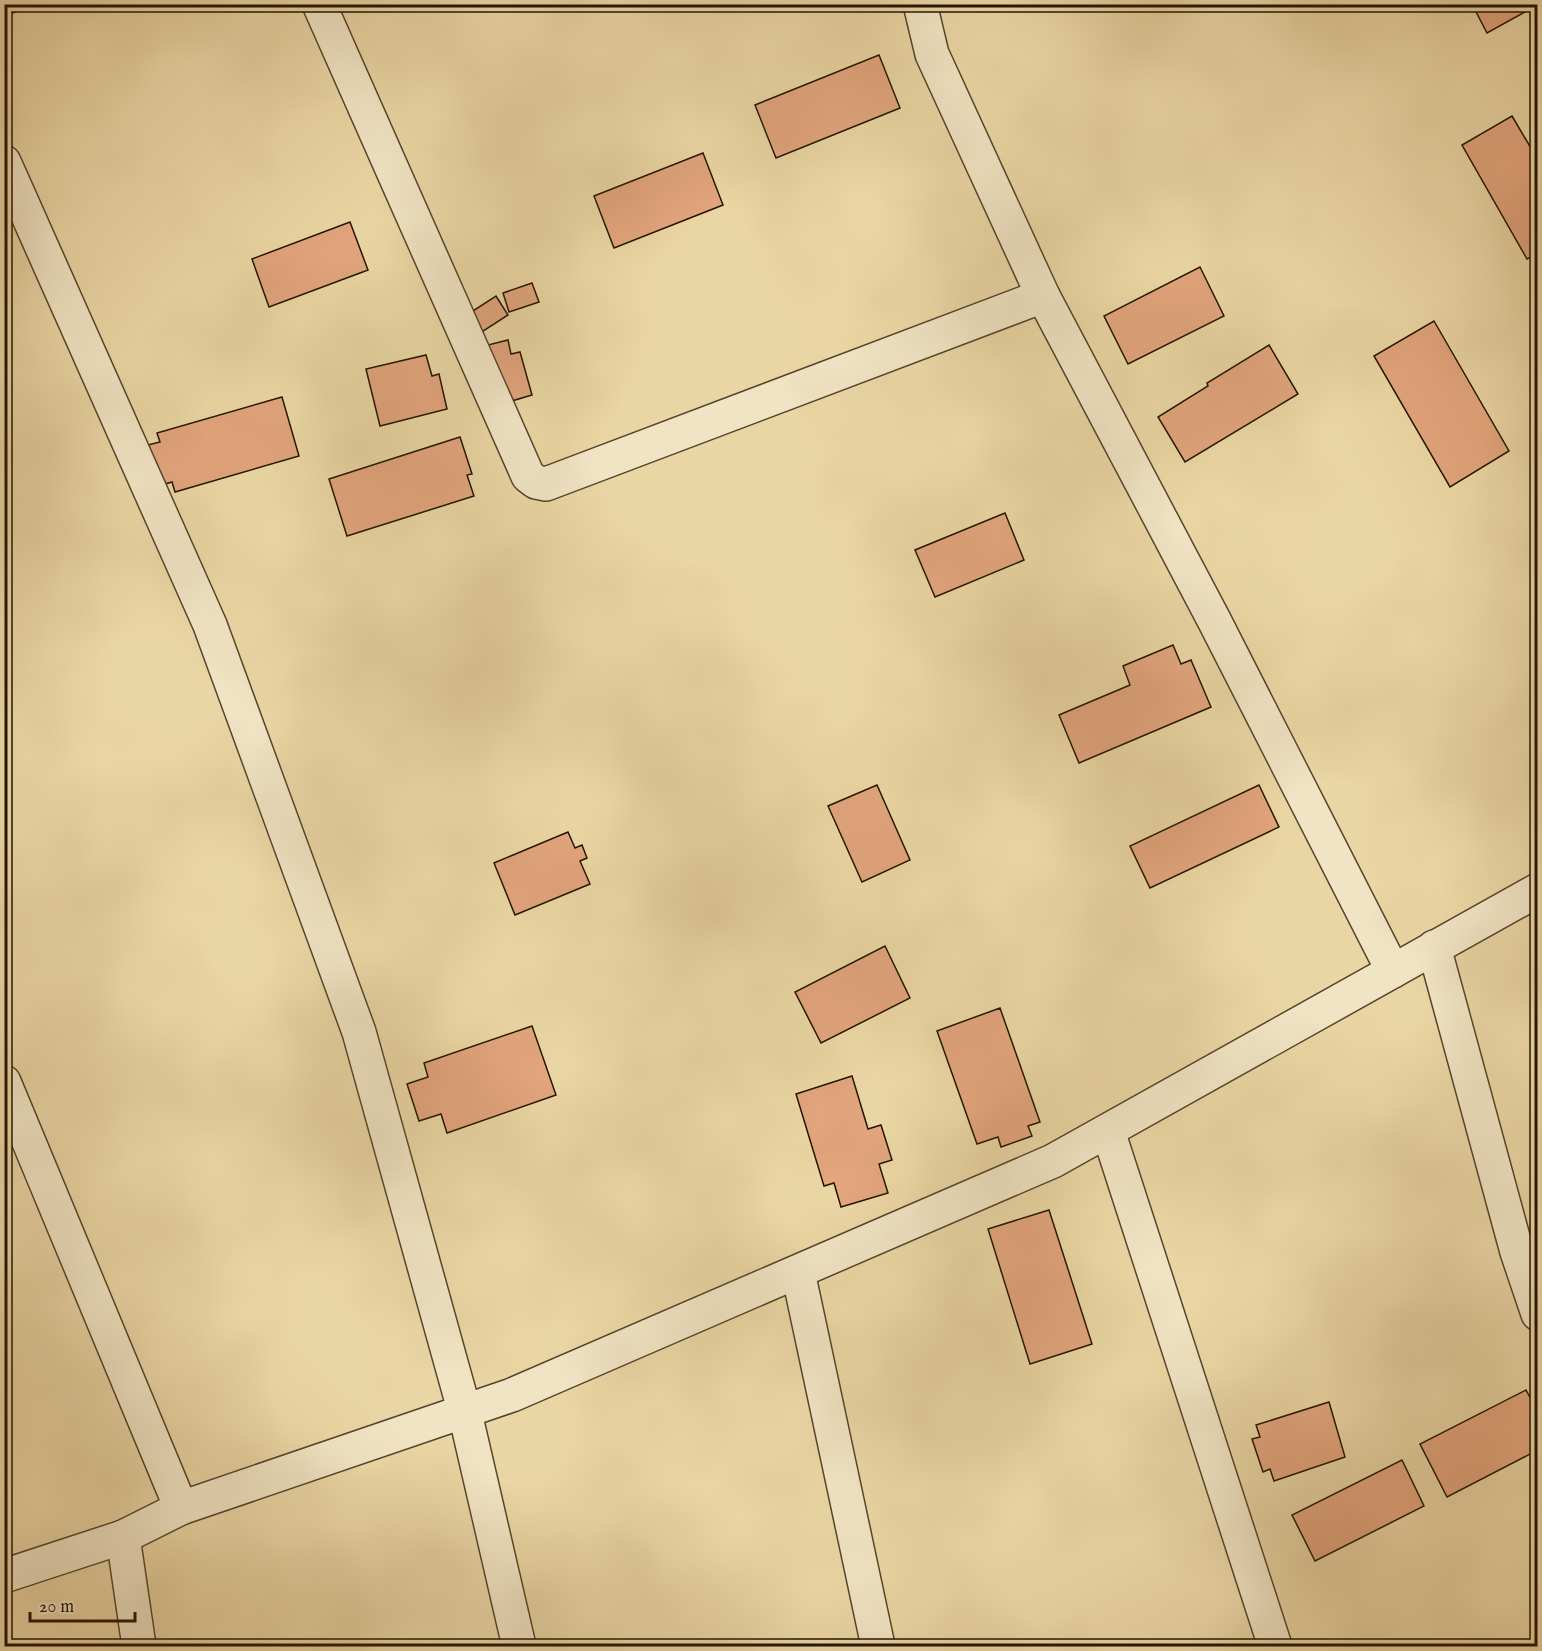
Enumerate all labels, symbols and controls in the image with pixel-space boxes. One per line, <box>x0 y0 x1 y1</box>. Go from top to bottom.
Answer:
scale bar <box>30 1585 135 1623</box>
text: 20 m <box>39 1596 74 1619</box>

